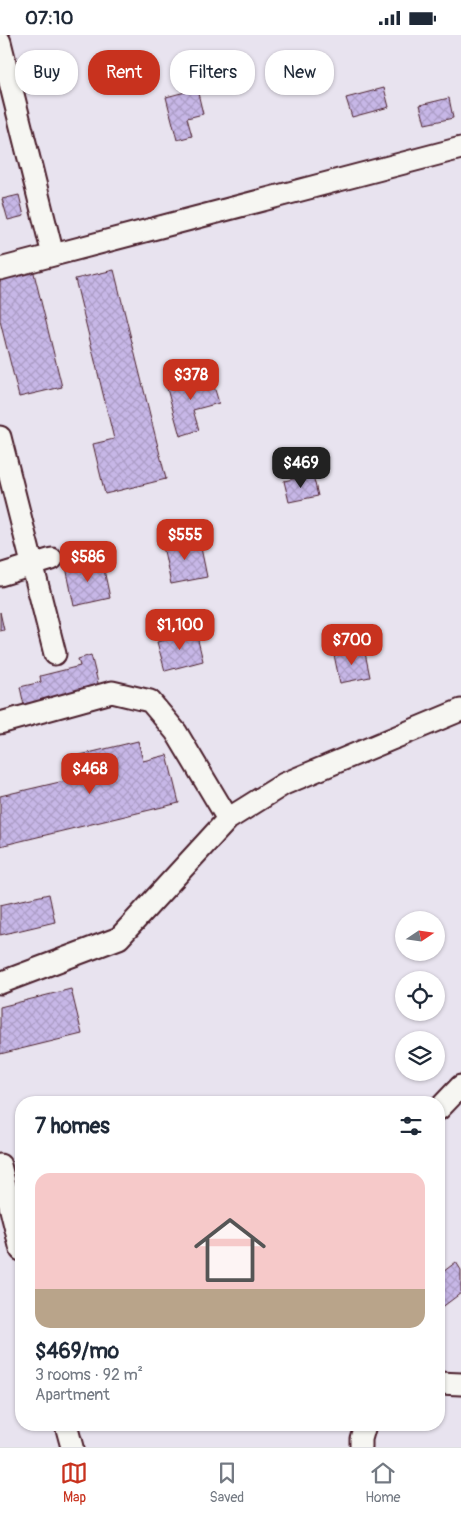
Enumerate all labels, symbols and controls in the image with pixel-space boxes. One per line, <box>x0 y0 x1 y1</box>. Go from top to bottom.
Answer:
text: 07:10 <box>25 6 74 30</box>
chip: Buy <box>15 50 78 95</box>
chip: Rent <box>88 50 160 95</box>
chip: Filters <box>170 50 255 95</box>
chip: New <box>265 50 334 95</box>
pin: $378 <box>161 359 221 401</box>
text: $378 <box>174 365 208 385</box>
pin: $469 <box>271 447 331 489</box>
text: $469 <box>283 453 319 473</box>
pin: $555 <box>155 519 215 561</box>
text: $555 <box>168 525 202 545</box>
pin: $586 <box>58 541 118 583</box>
text: $586 <box>71 547 105 567</box>
pin: $1,100 <box>139 609 221 651</box>
text: $1,100 <box>156 615 204 635</box>
pin: $700 <box>322 623 382 666</box>
text: $700 <box>333 630 372 650</box>
pin: $468 <box>60 753 120 795</box>
text: $468 <box>72 759 108 779</box>
north arrow <box>395 911 445 961</box>
map controls <box>395 911 445 1081</box>
button: locate <box>395 971 445 1021</box>
button: layers <box>395 1031 445 1081</box>
icon: filters <box>397 1112 425 1140</box>
text: 7 homes <box>35 1113 110 1140</box>
icon: home <box>185 1205 275 1295</box>
text: $469/mo <box>35 1338 119 1365</box>
text: 3 rooms · 92 m² <box>35 1365 143 1385</box>
text: Apartment <box>35 1385 110 1405</box>
tab: Map <box>60 1459 88 1506</box>
tab: Saved <box>209 1459 244 1506</box>
tab: Home <box>365 1459 400 1506</box>

